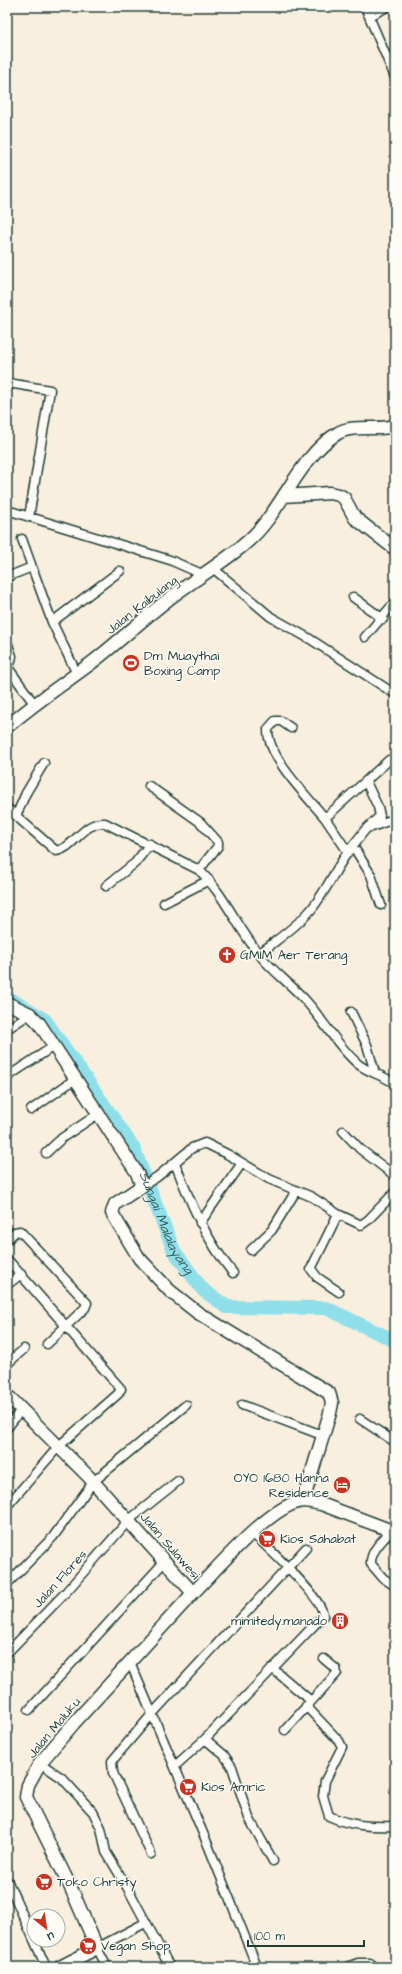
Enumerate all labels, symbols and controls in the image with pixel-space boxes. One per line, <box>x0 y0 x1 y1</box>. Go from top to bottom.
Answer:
street label: Jalan Kaibulang <box>103 571 182 639</box>
place label: Dm Muaythai Boxing Camp <box>144 647 220 681</box>
sports icon: Dm Muaythai Boxing Camp <box>121 653 141 673</box>
church icon: GMIM Aer Terang <box>217 945 237 965</box>
place label: GMIM Aer Terang <box>240 946 348 965</box>
water label: Sungai Malalayang <box>134 1169 199 1279</box>
place label: OYO 1680 Hanna Residence <box>234 1469 329 1502</box>
hotel icon: OYO 1680 Hanna Residence <box>332 1475 352 1495</box>
street label: Jalan Sulawesi <box>136 1509 204 1583</box>
supermarket icon: Kios Sahabat <box>257 1529 277 1549</box>
place label: Kios Sahabat <box>280 1530 357 1548</box>
street label: Jalan Flores <box>29 1546 91 1612</box>
building icon: mimitedy.manado <box>330 1611 350 1631</box>
place label: mimitedy.manado <box>231 1612 328 1631</box>
street label: Jalan Maluku <box>23 1693 85 1762</box>
supermarket icon: Kios Amric <box>178 1777 198 1797</box>
place label: Kios Amric <box>201 1778 266 1796</box>
supermarket icon: Toko Christy <box>34 1872 54 1892</box>
place label: Toko Christy <box>57 1873 137 1892</box>
north arrow <box>26 1908 66 1948</box>
scale bar <box>248 1922 364 1948</box>
text: U <box>44 1928 58 1944</box>
text: 100 m <box>254 1928 285 1945</box>
supermarket icon: Vegan Shop <box>78 1936 98 1956</box>
place label: Vegan Shop <box>101 1937 171 1956</box>

